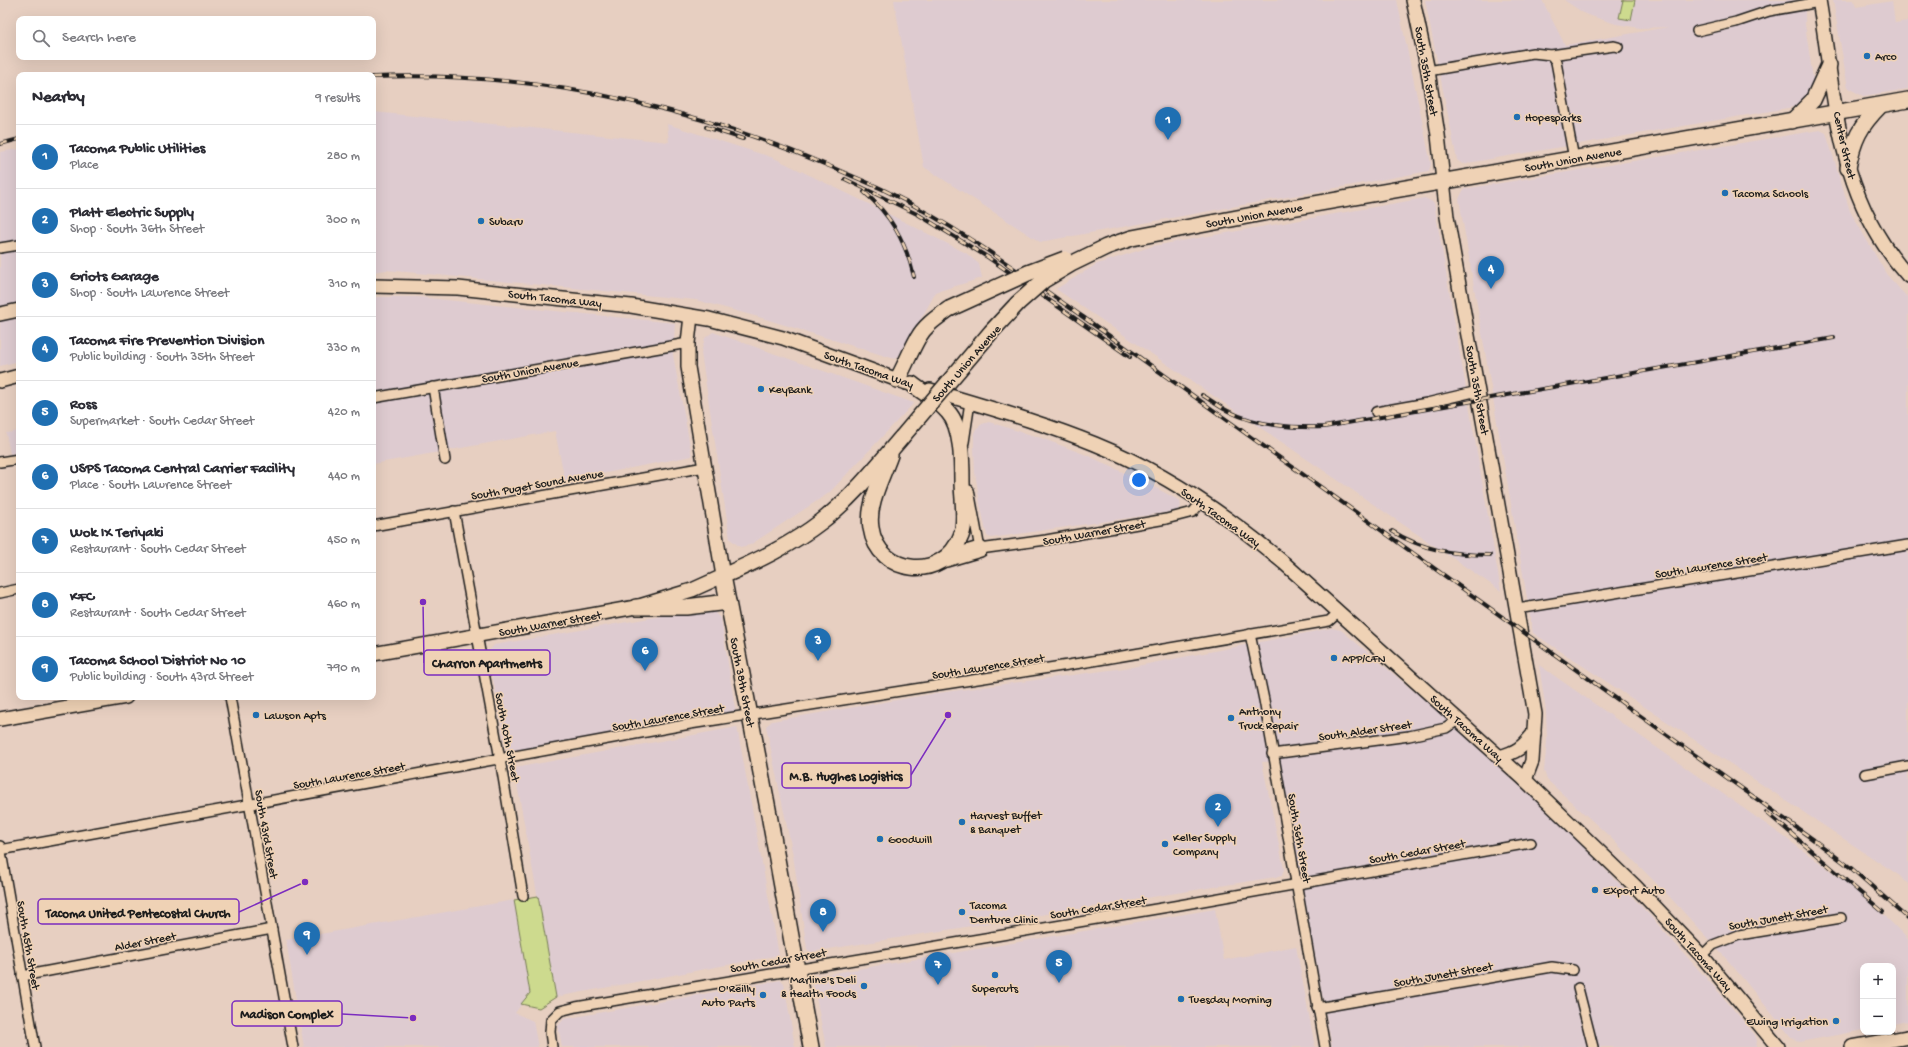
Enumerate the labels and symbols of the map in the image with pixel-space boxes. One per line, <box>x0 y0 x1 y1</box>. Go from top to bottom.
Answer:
street label: South 35th Street <box>1410 26 1440 118</box>
marker: Arco <box>1862 51 1872 61</box>
place label: Arco <box>1875 51 1897 65</box>
pin: 1 <box>1155 107 1181 140</box>
street label: Center Street <box>1829 110 1858 182</box>
marker: Hopesparks <box>1512 112 1522 122</box>
place label: Hopesparks <box>1525 112 1582 126</box>
street label: South Union Avenue <box>1524 145 1623 176</box>
marker: Tacoma Schools <box>1720 188 1730 198</box>
place label: Tacoma Schools <box>1732 188 1809 202</box>
street label: South Union Avenue <box>1205 201 1304 232</box>
marker: Subaru <box>476 216 486 226</box>
place label: Subaru <box>489 216 523 230</box>
pin: 4 <box>1478 256 1504 289</box>
street label: South Tacoma Way <box>507 288 602 312</box>
street label: South Union Avenue <box>930 322 1005 406</box>
street label: South 35th Street <box>1461 345 1491 437</box>
street label: South Tacoma Way <box>822 349 915 393</box>
street label: South Union Avenue <box>481 356 580 387</box>
marker: KeyBank <box>756 384 766 394</box>
place label: KeyBank <box>769 384 813 398</box>
street label: South Puget Sound Avenue <box>470 467 605 504</box>
your location <box>1129 470 1149 490</box>
street label: South Tacoma Way <box>1177 486 1262 551</box>
street label: South Warner Street <box>1042 518 1148 550</box>
street label: South Lawrence Street <box>1654 551 1769 583</box>
street label: South Warner Street <box>498 609 604 641</box>
pin: 3 <box>805 628 831 661</box>
street label: South 38th Street <box>726 637 757 729</box>
pin: 6 <box>632 638 658 671</box>
callout: Charron Apartments <box>424 650 550 675</box>
street label: South Lawrence Street <box>931 652 1046 684</box>
marker: APP/CFN <box>1329 653 1339 663</box>
place label: APP/CFN <box>1342 653 1386 667</box>
text: Charron Apartments <box>431 657 543 673</box>
street label: South 40th Street <box>491 692 522 784</box>
street label: South Tacoma Way <box>1426 693 1505 766</box>
street label: South Lawrence Street <box>611 702 726 736</box>
place label: Anthony Truck Repair <box>1238 706 1299 734</box>
marker: Lawson Apts <box>251 710 261 720</box>
place label: Lawson Apts <box>264 710 326 724</box>
marker: Anthony Truck Repair <box>1226 713 1236 723</box>
street label: South Alder Street <box>1318 718 1414 745</box>
street label: South Lawrence Street <box>292 760 407 794</box>
callout: M.B. Hughes Logistics <box>782 763 911 788</box>
text: M.B. Hughes Logistics <box>789 770 904 785</box>
street label: South 43rd Street <box>250 789 280 881</box>
street label: South 36th Street <box>1283 793 1313 885</box>
pin: 2 <box>1205 794 1231 827</box>
place label: Harvest Buffet & Banquet <box>970 810 1043 838</box>
marker: Harvest Buffet & Banquet <box>957 817 967 827</box>
place label: Keller Supply Company <box>1173 832 1236 860</box>
marker: Goodwill <box>875 834 885 844</box>
place label: Goodwill <box>888 834 933 848</box>
street label: South Cedar Street <box>1368 837 1467 868</box>
marker: Keller Supply Company <box>1160 839 1170 849</box>
marker: Export Auto <box>1590 885 1600 895</box>
place label: Export Auto <box>1603 885 1665 899</box>
street label: South Cedar Street <box>1049 894 1148 923</box>
callout: Tacoma United Pentecostal Church <box>38 899 239 924</box>
pin: 8 <box>810 899 836 932</box>
street label: South 45th Street <box>12 900 42 992</box>
place label: Tacoma Denture Clinic <box>969 900 1039 928</box>
street label: South Junett Street <box>1728 903 1830 935</box>
text: Tacoma United Pentecostal Church <box>45 907 230 922</box>
marker: Tacoma Denture Clinic <box>957 907 967 917</box>
street label: South Tacoma Way <box>1661 916 1734 995</box>
pin: 9 <box>294 922 320 955</box>
street label: Alder Street <box>114 930 178 956</box>
street label: South Cedar Street <box>729 946 828 977</box>
pin: 5 <box>1046 950 1072 983</box>
pin: 7 <box>925 952 951 985</box>
street label: South Junett Street <box>1393 960 1495 992</box>
marker: Supercuts <box>990 970 1000 980</box>
place label: Marline's Deli & Health Foods <box>781 974 857 1002</box>
marker: Marline's Deli & Health Foods <box>859 981 869 991</box>
place label: O'Reilly Auto Parts <box>701 983 756 1011</box>
place label: Supercuts <box>972 983 1019 997</box>
marker: O'Reilly Auto Parts <box>758 990 768 1000</box>
marker: Tuesday Morning <box>1176 994 1186 1004</box>
place label: Tuesday Morning <box>1188 994 1272 1008</box>
callout: Madison Complex <box>232 1001 342 1026</box>
text: Madison Complex <box>240 1008 334 1024</box>
place label: Ewing Irrigation <box>1746 1016 1828 1030</box>
marker: Ewing Irrigation <box>1831 1016 1841 1026</box>

